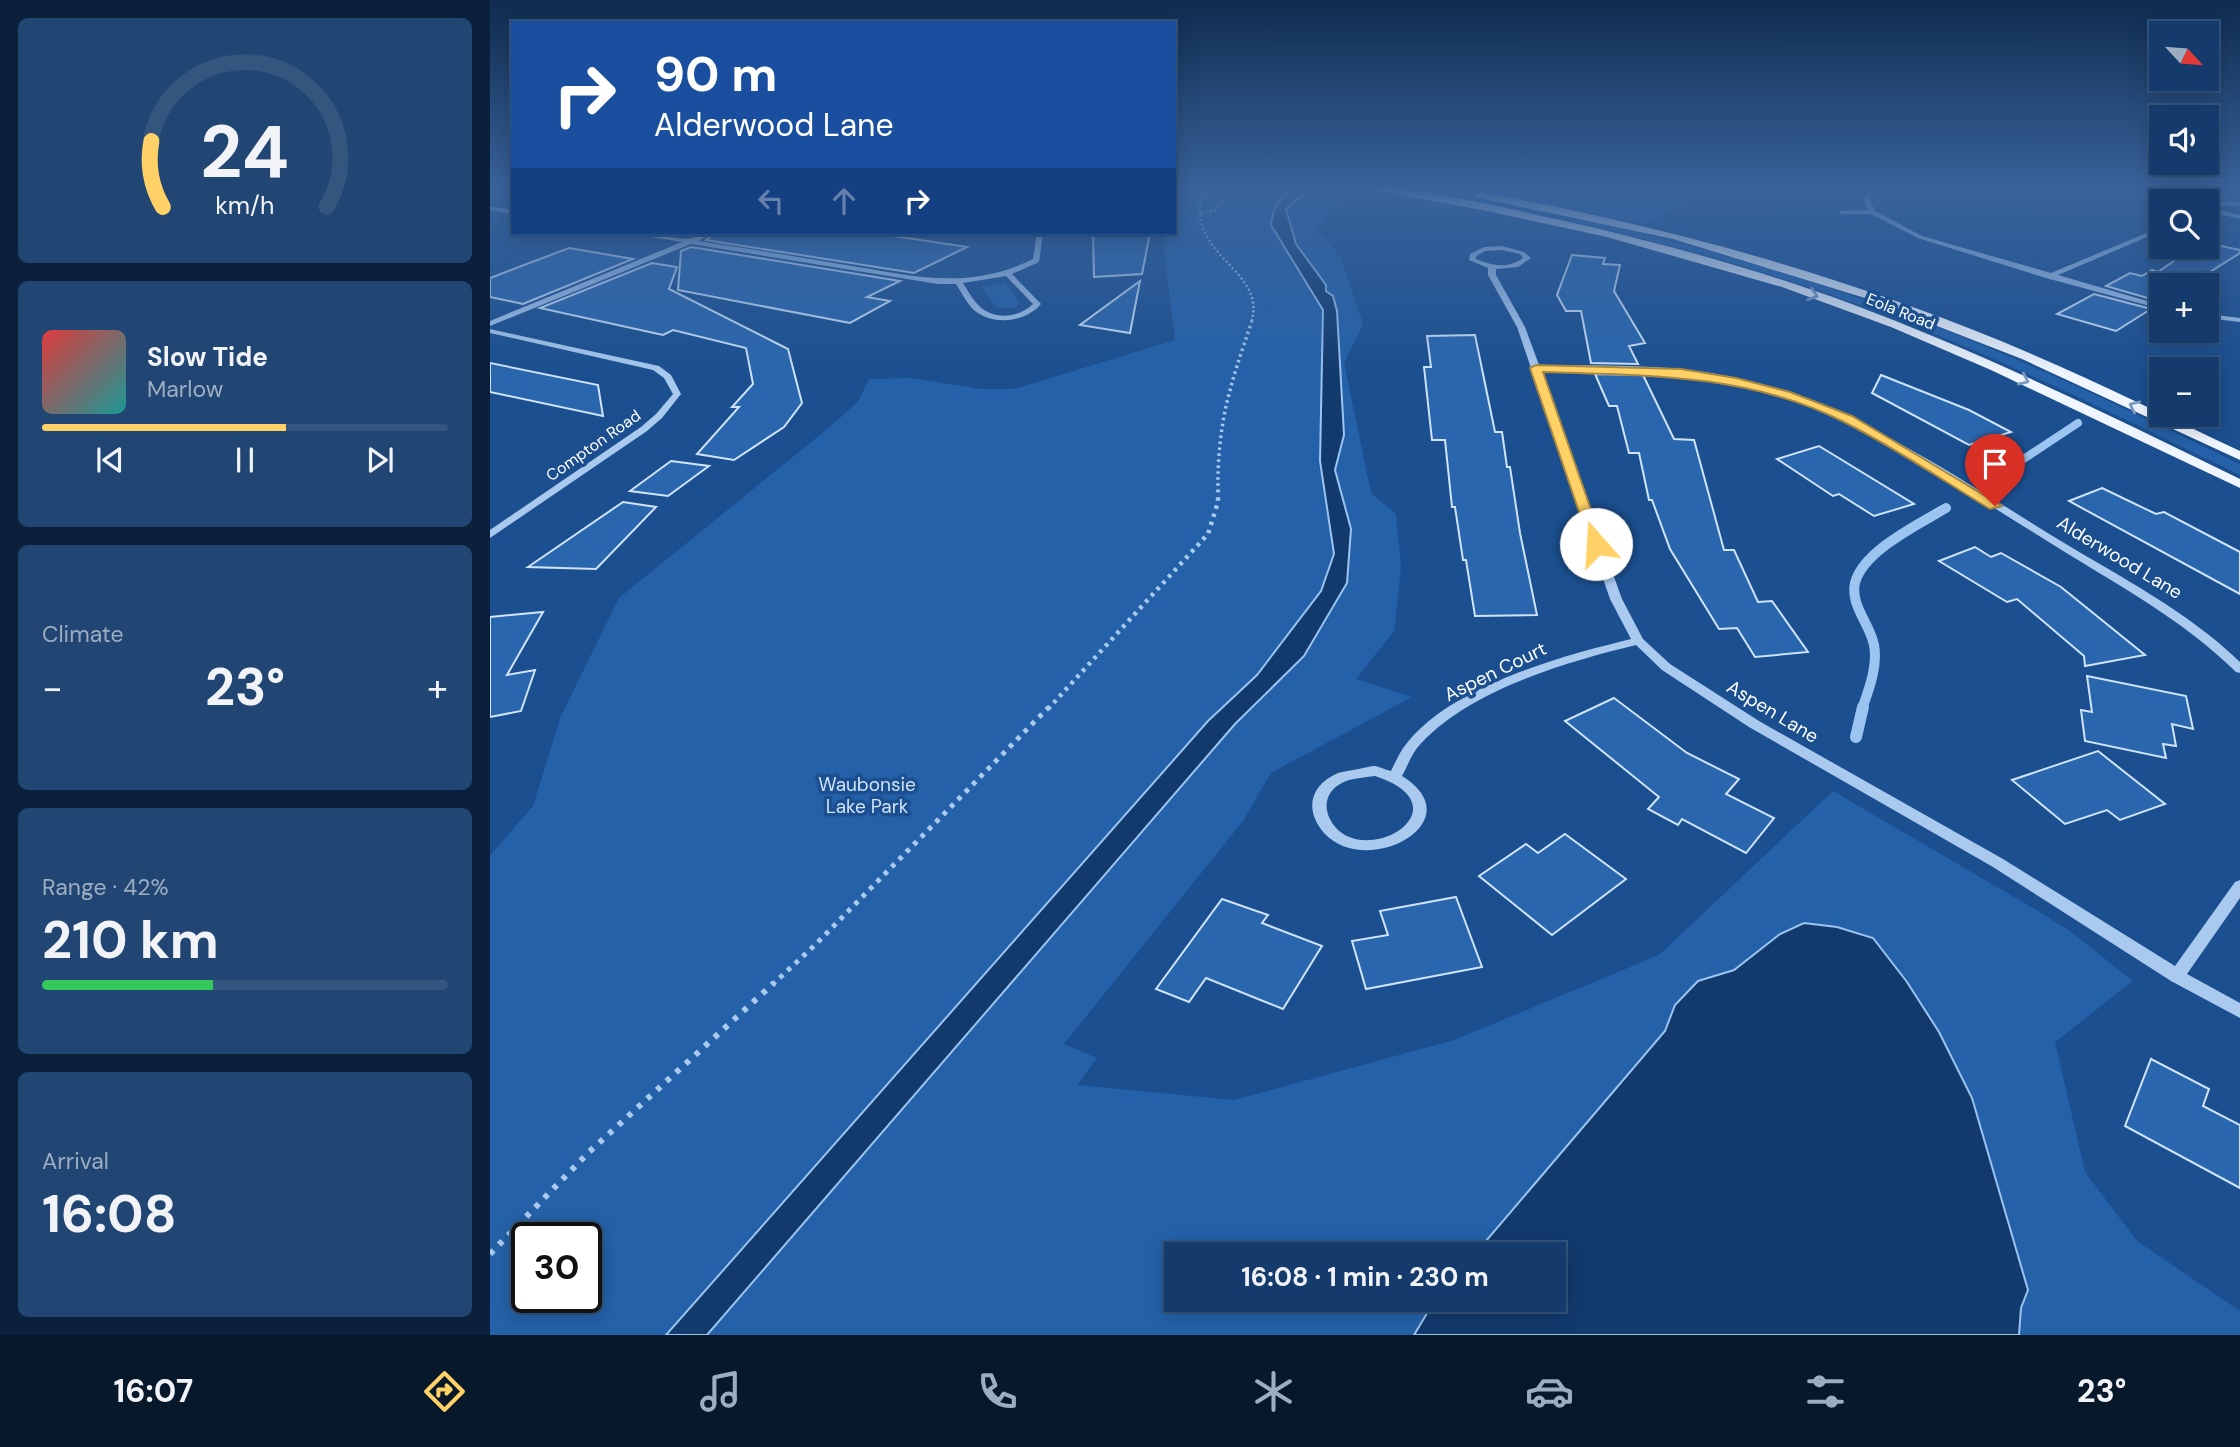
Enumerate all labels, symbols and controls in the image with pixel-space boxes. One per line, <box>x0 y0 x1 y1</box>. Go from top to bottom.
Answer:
north arrow <box>2149 21 2219 91</box>
map controls <box>2149 21 2219 427</box>
text: 90 m <box>654 42 777 106</box>
icon: right <box>539 49 630 140</box>
text: Alderwood Lane <box>654 104 894 146</box>
text: 24 <box>201 105 289 200</box>
button: sound <box>2149 105 2219 175</box>
icon: left <box>752 182 790 220</box>
icon: ahead <box>825 182 863 220</box>
icon: right <box>898 182 936 220</box>
text: km/h <box>215 189 275 222</box>
button: search <box>2149 189 2219 259</box>
button: + <box>2149 273 2219 343</box>
one-way arrow <box>1807 287 1819 301</box>
street label: Eola Road <box>1863 288 1938 335</box>
text: Slow Tide <box>147 340 268 374</box>
button: − <box>2149 357 2219 427</box>
one-way arrow <box>2017 372 2029 386</box>
text: Marlow <box>147 374 223 404</box>
one-way arrow <box>2129 400 2141 414</box>
street label: Compton Road <box>542 405 645 486</box>
pin <box>1965 434 2025 506</box>
icon: previous <box>91 441 129 479</box>
icon: pause <box>226 441 264 479</box>
icon: next <box>361 441 399 479</box>
icon: arrive <box>1976 445 2014 483</box>
position arrow <box>1559 507 1633 581</box>
street label: Alderwood Lane <box>2052 510 2187 605</box>
text: Climate <box>42 619 124 649</box>
street label: Aspen Court <box>1440 636 1551 707</box>
text: 23° <box>205 653 285 721</box>
text: − <box>42 663 63 713</box>
text: + <box>427 663 448 713</box>
street label: Aspen Lane <box>1722 674 1823 749</box>
park label: Waubonsie Lake Park <box>818 772 916 819</box>
text: Range · 42% <box>42 872 169 902</box>
text: 210 km <box>42 906 219 974</box>
text: Arrival <box>42 1146 109 1176</box>
text: 16:08 <box>42 1180 177 1248</box>
speed limit sign: 30 <box>511 1222 602 1313</box>
text: 16:08 · 1 min · 230 m <box>1241 1260 1489 1294</box>
icon: directions <box>420 1367 469 1416</box>
icon: music <box>696 1367 745 1416</box>
icon: phone <box>973 1367 1022 1416</box>
icon: climate <box>1249 1367 1298 1416</box>
icon: car <box>1525 1367 1574 1416</box>
icon: filters <box>1801 1367 1850 1416</box>
text: 16:07 <box>114 1370 193 1412</box>
text: 23° <box>2077 1370 2126 1412</box>

